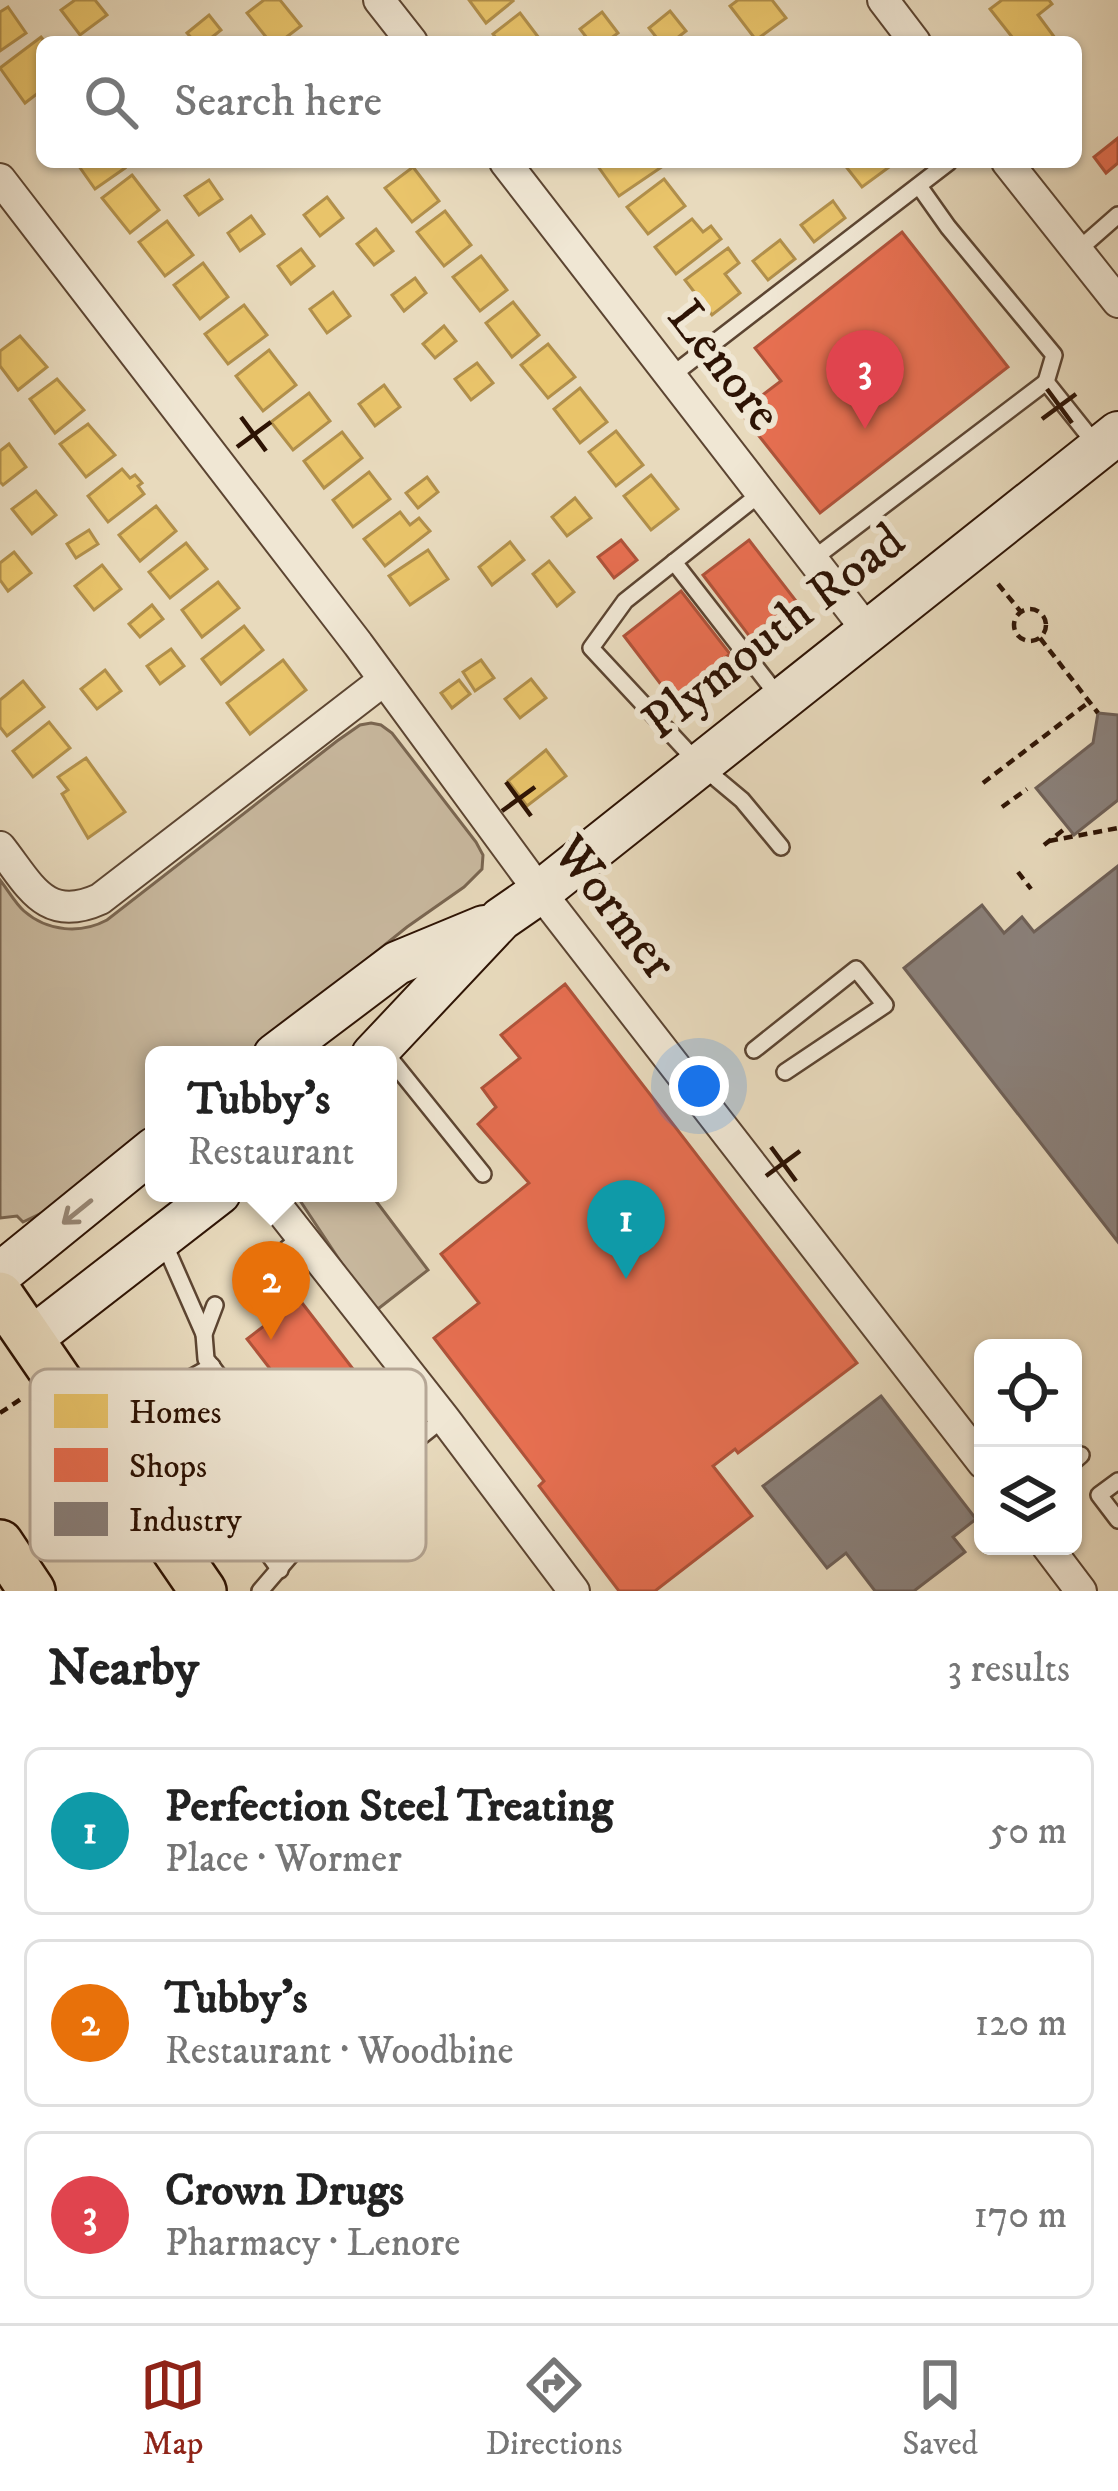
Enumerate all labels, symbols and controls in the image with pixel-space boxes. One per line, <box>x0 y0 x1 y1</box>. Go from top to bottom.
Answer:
search box <box>36 36 1082 168</box>
icon: search <box>78 69 144 135</box>
text: Search here <box>174 74 382 130</box>
street label: Lenore <box>653 288 795 444</box>
pin: 3 <box>826 330 904 429</box>
street label: Plymouth Road <box>630 509 918 754</box>
street label: Wormer <box>537 822 690 993</box>
popup <box>145 1046 397 1202</box>
your location <box>669 1056 729 1116</box>
text: Tubby's <box>188 1072 330 1128</box>
text: Restaurant <box>188 1128 354 1177</box>
pin: 1 <box>587 1180 665 1279</box>
one-way arrow <box>62 1197 93 1225</box>
pin: 2 <box>232 1241 310 1340</box>
map controls <box>974 1339 1082 1555</box>
button: locate <box>974 1339 1082 1447</box>
legend <box>30 1369 426 1561</box>
text: Homes <box>129 1393 222 1434</box>
text: Shops <box>129 1447 207 1488</box>
button: layers <box>974 1447 1082 1555</box>
text: Industry <box>129 1501 242 1542</box>
text: Nearby <box>48 1637 199 1701</box>
text: 3 results <box>947 1645 1070 1694</box>
text: Perfection Steel Treating <box>165 1779 613 1835</box>
text: 1 <box>83 1807 97 1856</box>
text: 50 m <box>989 1807 1067 1856</box>
text: Place · Wormer <box>165 1835 402 1884</box>
text: Tubby's <box>165 1971 308 2027</box>
text: 2 <box>80 1999 100 2048</box>
text: 120 m <box>975 1999 1067 2048</box>
text: Restaurant · Woodbine <box>165 2027 514 2076</box>
text: Crown Drugs <box>165 2163 404 2219</box>
text: 3 <box>83 2191 97 2240</box>
text: 170 m <box>973 2191 1067 2240</box>
text: Pharmacy · Lenore <box>165 2219 460 2268</box>
tab: Map <box>140 2352 206 2465</box>
tab: Directions <box>486 2352 622 2465</box>
tab: Saved <box>902 2352 978 2465</box>

